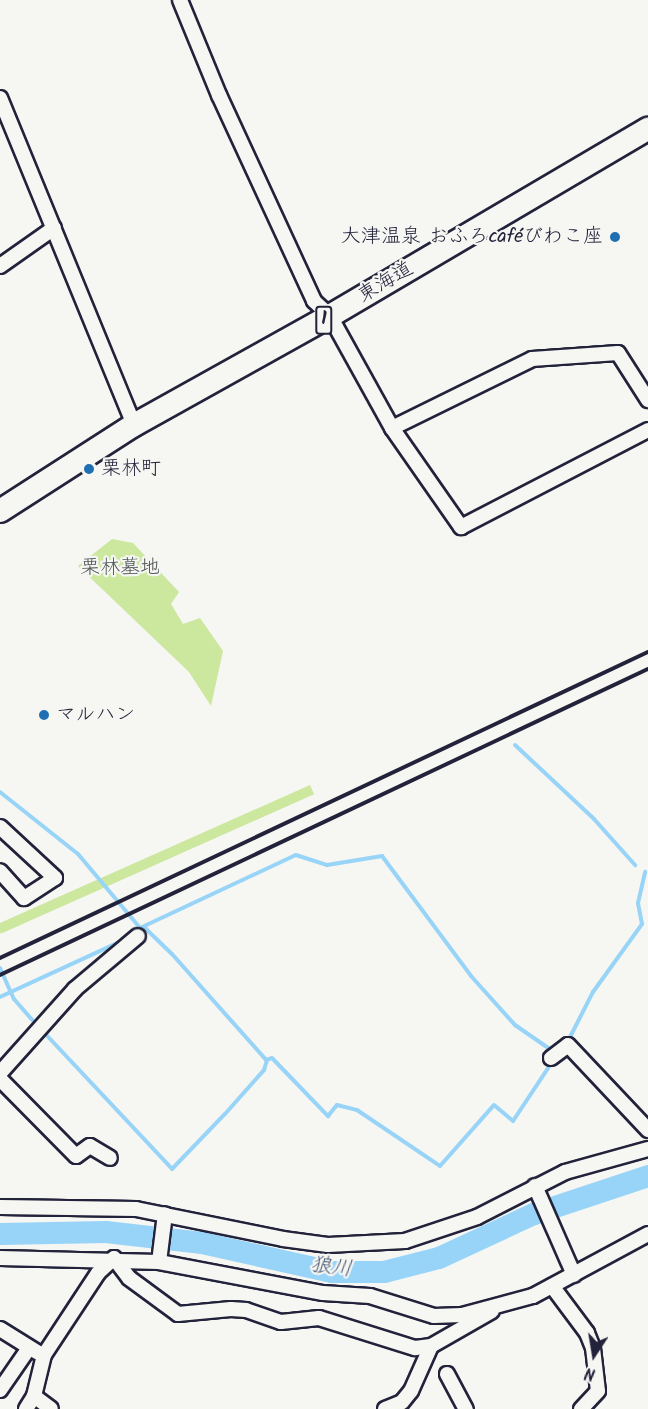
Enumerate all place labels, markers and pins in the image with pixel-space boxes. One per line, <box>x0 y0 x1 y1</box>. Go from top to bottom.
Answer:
place label: 大津温泉 おふろcaféびわこ座 <box>340 225 603 249</box>
marker: 大津温泉 おふろcaféびわこ座 <box>608 230 622 244</box>
place label: 栗林町 <box>101 457 161 481</box>
marker: 栗林町 <box>82 462 96 476</box>
place label: マルハン <box>56 703 136 727</box>
marker: マルハン <box>37 708 51 722</box>

